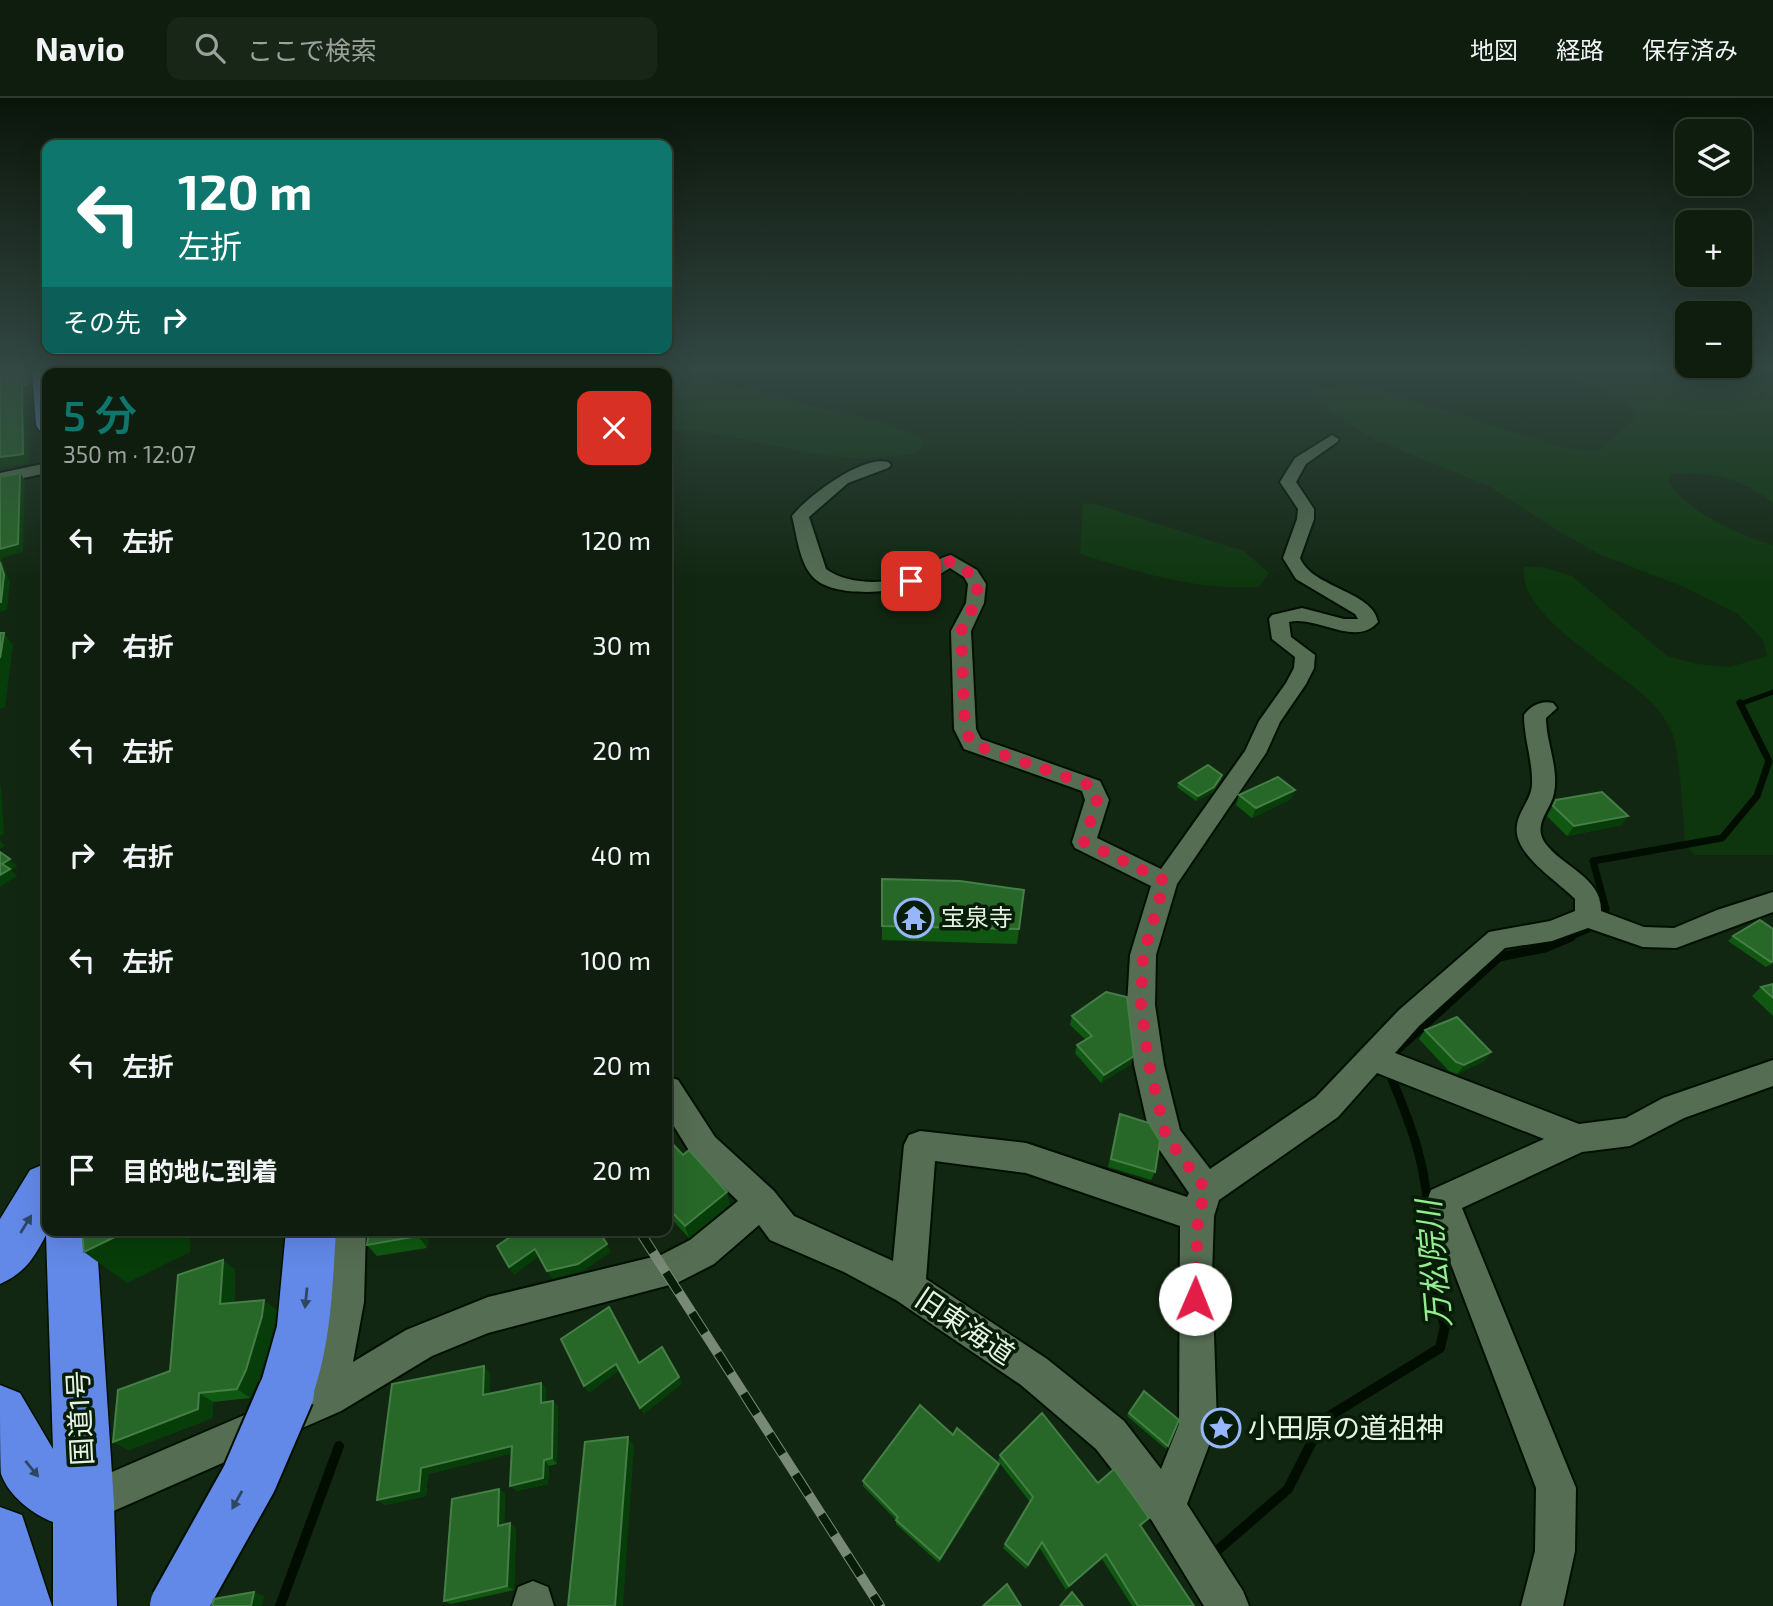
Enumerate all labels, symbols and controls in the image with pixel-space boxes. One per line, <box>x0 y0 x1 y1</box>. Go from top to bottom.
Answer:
search box <box>167 17 657 80</box>
text: Navio <box>35 28 125 68</box>
icon: search <box>191 29 229 67</box>
text: ここで検索 <box>247 34 377 65</box>
text: 地図 <box>1470 35 1518 64</box>
text: 経路 <box>1556 35 1604 64</box>
text: 保存済み <box>1642 35 1738 64</box>
map controls <box>1675 119 1752 378</box>
button: layers <box>1675 119 1752 196</box>
text: 120 m <box>178 161 312 220</box>
icon: left <box>63 168 154 259</box>
button: + <box>1675 210 1752 287</box>
text: 左折 <box>178 226 242 264</box>
icon: right <box>155 301 193 339</box>
button: − <box>1675 301 1752 378</box>
text: その先 <box>63 306 141 337</box>
text: 5 分 <box>63 389 137 439</box>
button: close <box>577 391 651 465</box>
text: 350 m · 12:07 <box>63 440 196 468</box>
icon: left <box>63 521 101 559</box>
text: 120 m <box>582 524 651 555</box>
text: 左折 <box>122 525 174 556</box>
pin <box>881 551 941 611</box>
icon: arrive <box>892 562 930 600</box>
icon: right <box>63 626 101 664</box>
text: 30 m <box>592 629 651 660</box>
text: 右折 <box>122 630 174 661</box>
icon: left <box>63 731 101 769</box>
text: 20 m <box>592 734 651 765</box>
text: 左折 <box>122 735 174 766</box>
icon: right <box>63 836 101 874</box>
text: 40 m <box>591 839 651 870</box>
text: 右折 <box>122 840 174 871</box>
temple icon: 宝泉寺 <box>893 897 935 939</box>
place label: 宝泉寺 <box>941 902 1013 931</box>
icon: left <box>63 941 101 979</box>
text: 100 m <box>581 944 651 975</box>
text: 左折 <box>122 945 174 976</box>
icon: left <box>63 1046 101 1084</box>
text: 20 m <box>592 1049 651 1080</box>
text: 左折 <box>122 1050 174 1081</box>
icon: arrive <box>63 1151 101 1189</box>
text: 20 m <box>592 1154 651 1185</box>
text: 目的地に到着 <box>122 1155 278 1186</box>
water label: 万松院川 <box>1407 1196 1457 1330</box>
one-way arrow <box>20 1214 33 1233</box>
position arrow <box>1158 1262 1232 1336</box>
street label: 旧東海道 <box>910 1280 1021 1371</box>
one-way arrow <box>300 1288 311 1310</box>
street label: 国道1号 <box>60 1370 98 1466</box>
place icon: 小田原の道祖神 <box>1200 1407 1242 1449</box>
place label: 小田原の道祖神 <box>1248 1410 1444 1444</box>
one-way arrow <box>24 1461 39 1478</box>
one-way arrow <box>231 1490 243 1510</box>

